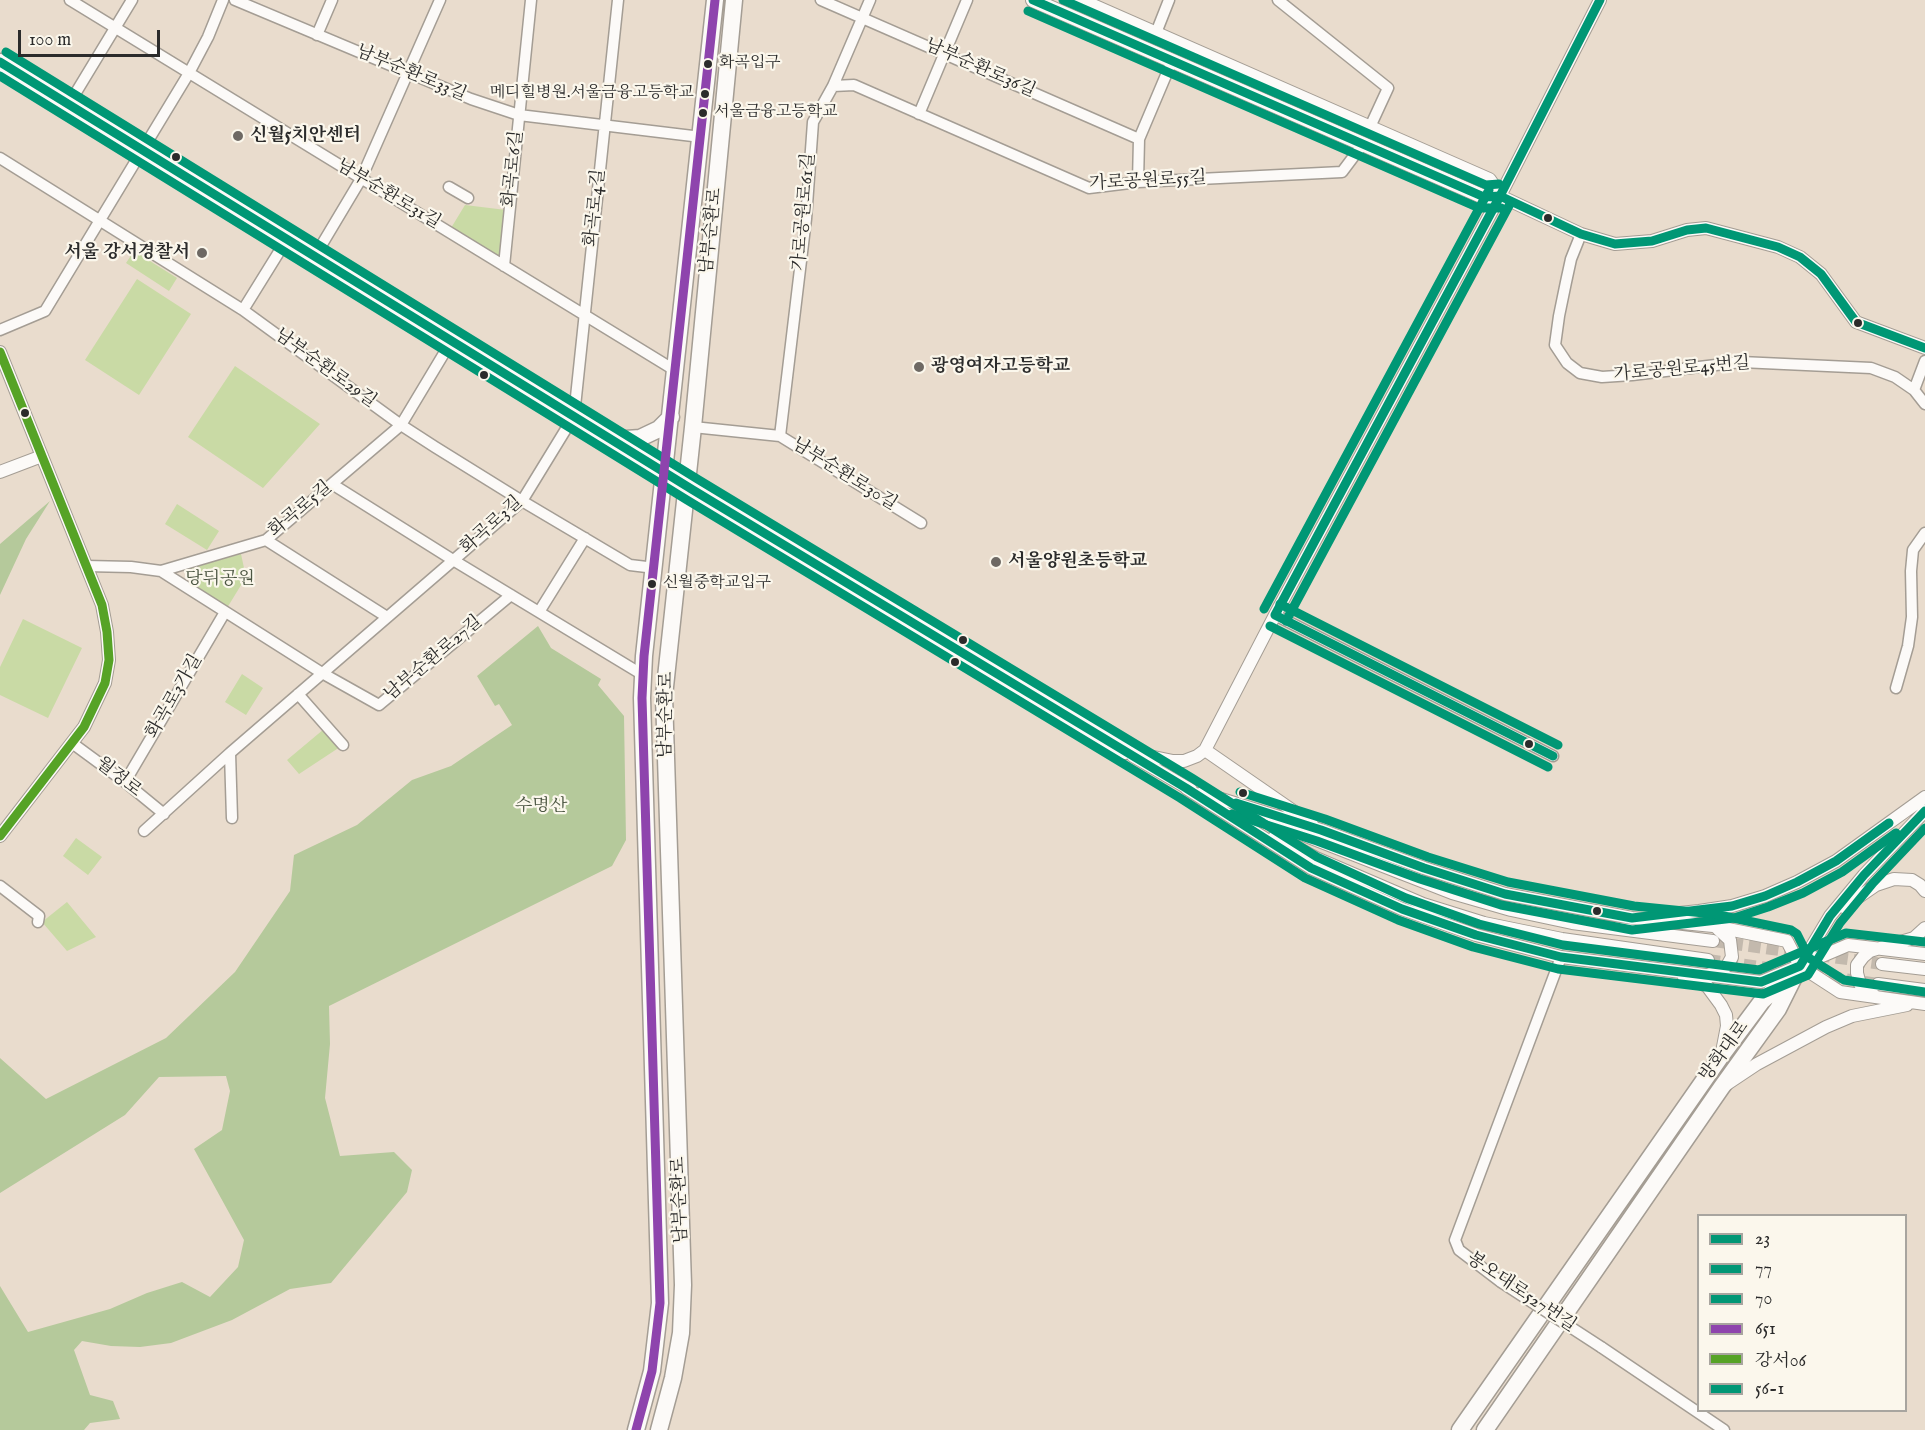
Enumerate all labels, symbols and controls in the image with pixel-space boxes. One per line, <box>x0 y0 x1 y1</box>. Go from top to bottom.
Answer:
scale bar <box>21 18 164 56</box>
text: 100 m <box>29 29 71 52</box>
street label: 남부순환로36길 <box>921 35 1039 103</box>
street label: 남부순환로33길 <box>353 41 469 107</box>
place label: 화곡입구 <box>719 54 781 74</box>
marker: 화곡입구 <box>702 58 714 70</box>
place label: 메디힐병원.서울금융고등학교 <box>490 84 694 104</box>
marker: 메디힐병원.서울금융고등학교 <box>699 88 711 100</box>
place label: 서울금융고등학교 <box>714 103 838 123</box>
marker: 서울금융고등학교 <box>697 107 709 119</box>
place label: 신월5치안센터 <box>250 125 361 147</box>
marker: 신월5치안센터 <box>231 129 245 143</box>
street label: 화곡로6길 <box>499 130 529 208</box>
unlabelled marker <box>170 151 182 163</box>
street label: 가로공원로61길 <box>789 152 821 272</box>
street label: 남부순환로31길 <box>332 155 444 235</box>
street label: 화곡로4길 <box>581 168 611 248</box>
street label: 가로공원로55길 <box>1089 168 1207 196</box>
street label: 남부순환로 <box>697 187 727 275</box>
unlabelled marker <box>1542 212 1554 224</box>
place label: 서울 강서경찰서 <box>64 242 190 264</box>
marker: 서울 강서경찰서 <box>195 246 209 260</box>
unlabelled marker <box>1852 317 1864 329</box>
street label: 남부순환로29길 <box>270 325 380 413</box>
street label: 가로공원로45번길 <box>1613 353 1751 387</box>
place label: 광영여자고등학교 <box>931 356 1070 378</box>
marker: 광영여자고등학교 <box>912 360 926 374</box>
unlabelled marker <box>478 369 490 381</box>
unlabelled marker <box>19 407 31 419</box>
street label: 남부순환로30길 <box>787 434 901 516</box>
street label: 화곡로5길 <box>265 477 337 543</box>
street label: 화곡로3길 <box>456 492 528 560</box>
place label: 서울양원초등학교 <box>1008 551 1147 573</box>
marker: 서울양원초등학교 <box>989 555 1003 569</box>
park label: 당뒤공원 <box>185 569 255 591</box>
place label: 신월중학교입구 <box>663 574 771 594</box>
marker: 신월중학교입구 <box>646 578 658 590</box>
street label: 남부순환로27길 <box>381 612 487 706</box>
unlabelled marker <box>957 634 969 646</box>
street label: 화곡로3가길 <box>142 651 208 743</box>
unlabelled marker <box>949 656 961 668</box>
street label: 남부순환로 <box>655 671 679 759</box>
unlabelled marker <box>1523 738 1535 750</box>
street label: 월정로 <box>91 753 145 803</box>
unlabelled marker <box>1237 787 1249 799</box>
park label: 수명산 <box>515 796 567 818</box>
unlabelled marker <box>1591 905 1603 917</box>
street label: 방화대로 <box>1696 1018 1754 1086</box>
street label: 남부순환로 <box>669 1156 693 1244</box>
legend <box>1697 1214 1907 1412</box>
text: 23 <box>1755 1228 1770 1251</box>
street label: 봉오대로527번길 <box>1462 1248 1580 1338</box>
text: 77 <box>1755 1258 1772 1281</box>
text: 70 <box>1755 1288 1772 1311</box>
text: 651 <box>1755 1318 1776 1341</box>
text: 강서06 <box>1755 1350 1806 1373</box>
text: 56-1 <box>1755 1378 1784 1401</box>

